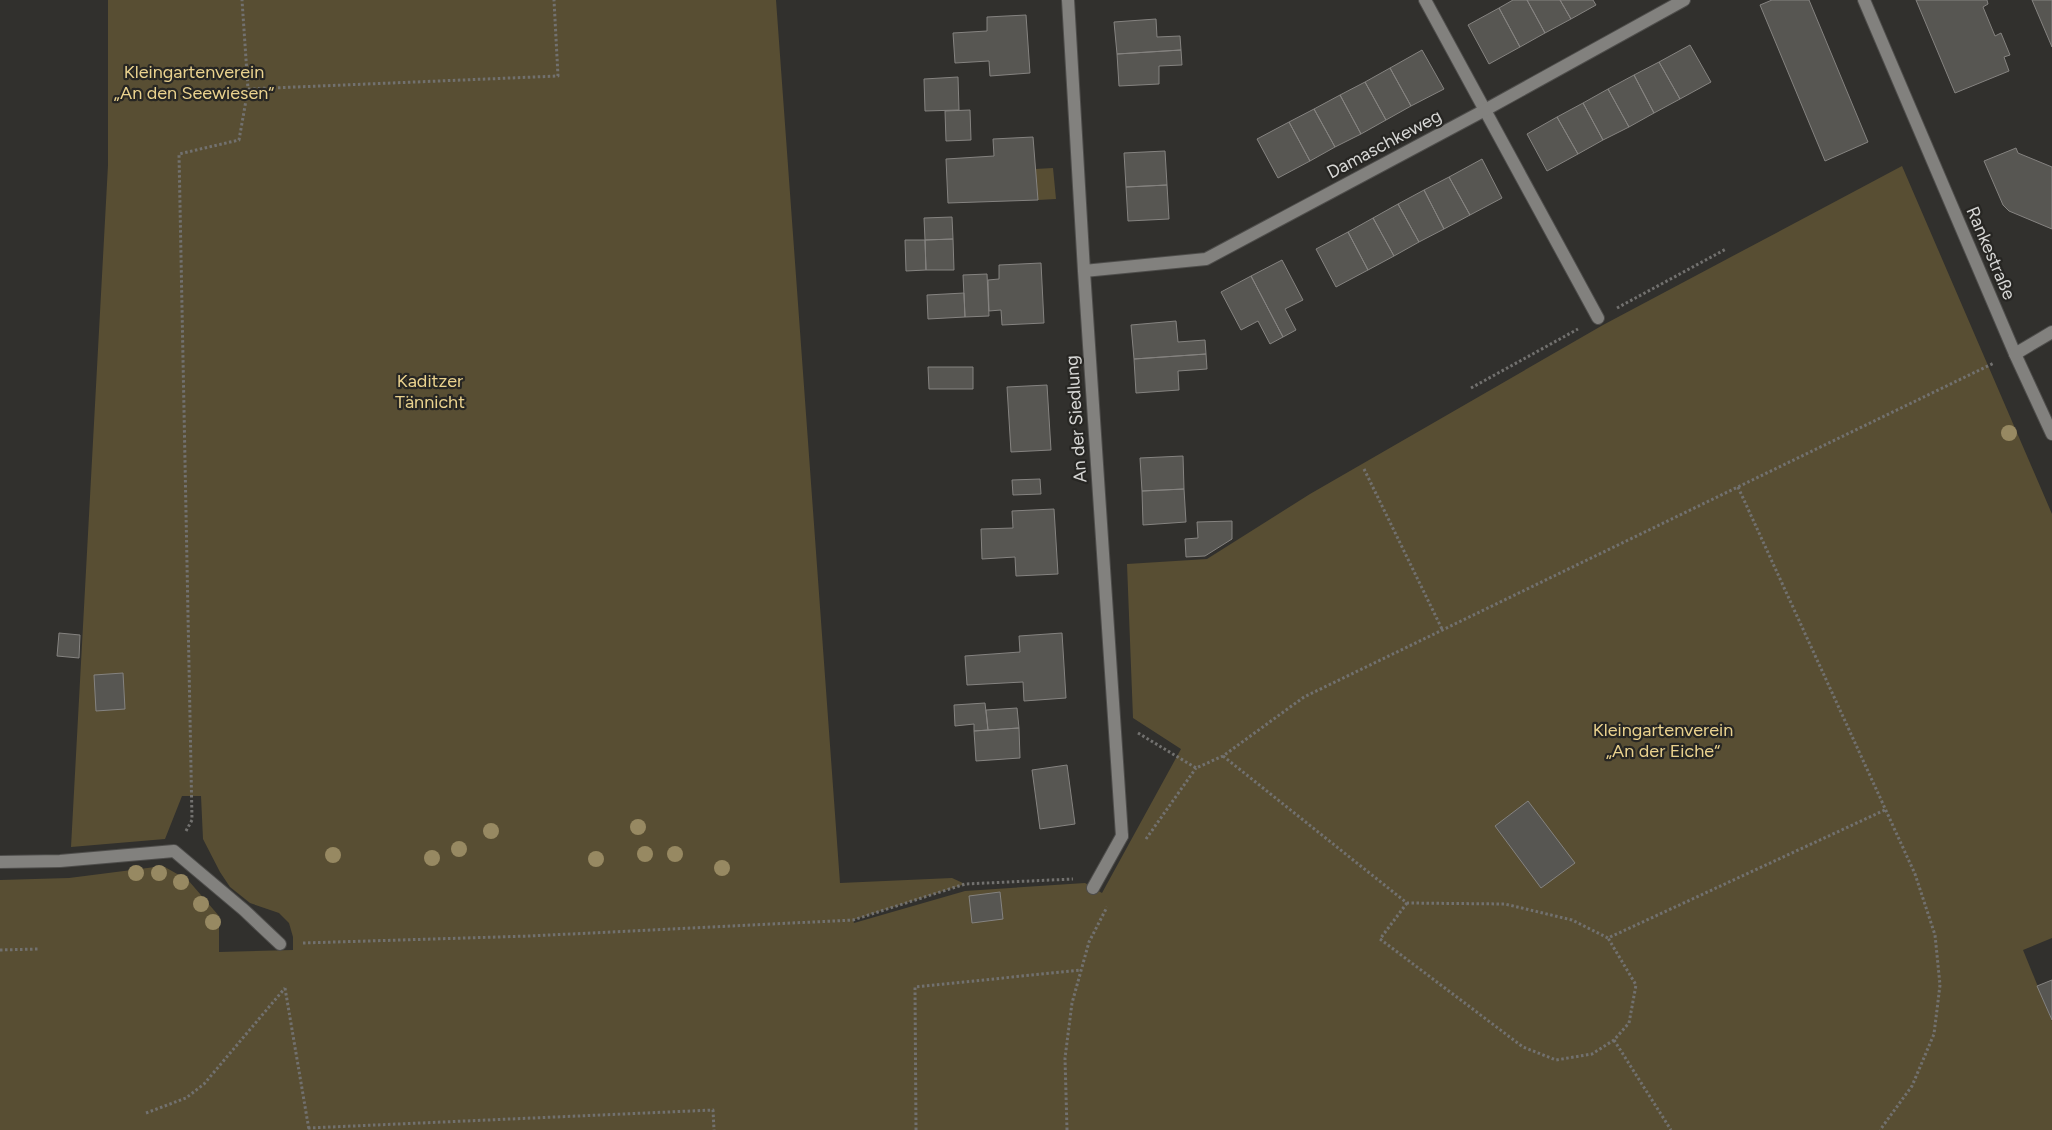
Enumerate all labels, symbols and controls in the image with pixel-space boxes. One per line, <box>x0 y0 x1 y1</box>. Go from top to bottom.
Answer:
park label: Kleingartenverein „An den Seewiesen“ <box>114 61 274 104</box>
street label: Damaschkeweg <box>1323 105 1445 183</box>
street label: Rankestraße <box>1961 203 2021 303</box>
street label: An der Siedlung <box>1061 354 1091 484</box>
park label: Kaditzer Tännicht <box>395 370 465 413</box>
park label: Kleingartenverein „An der Eiche“ <box>1593 719 1733 762</box>

